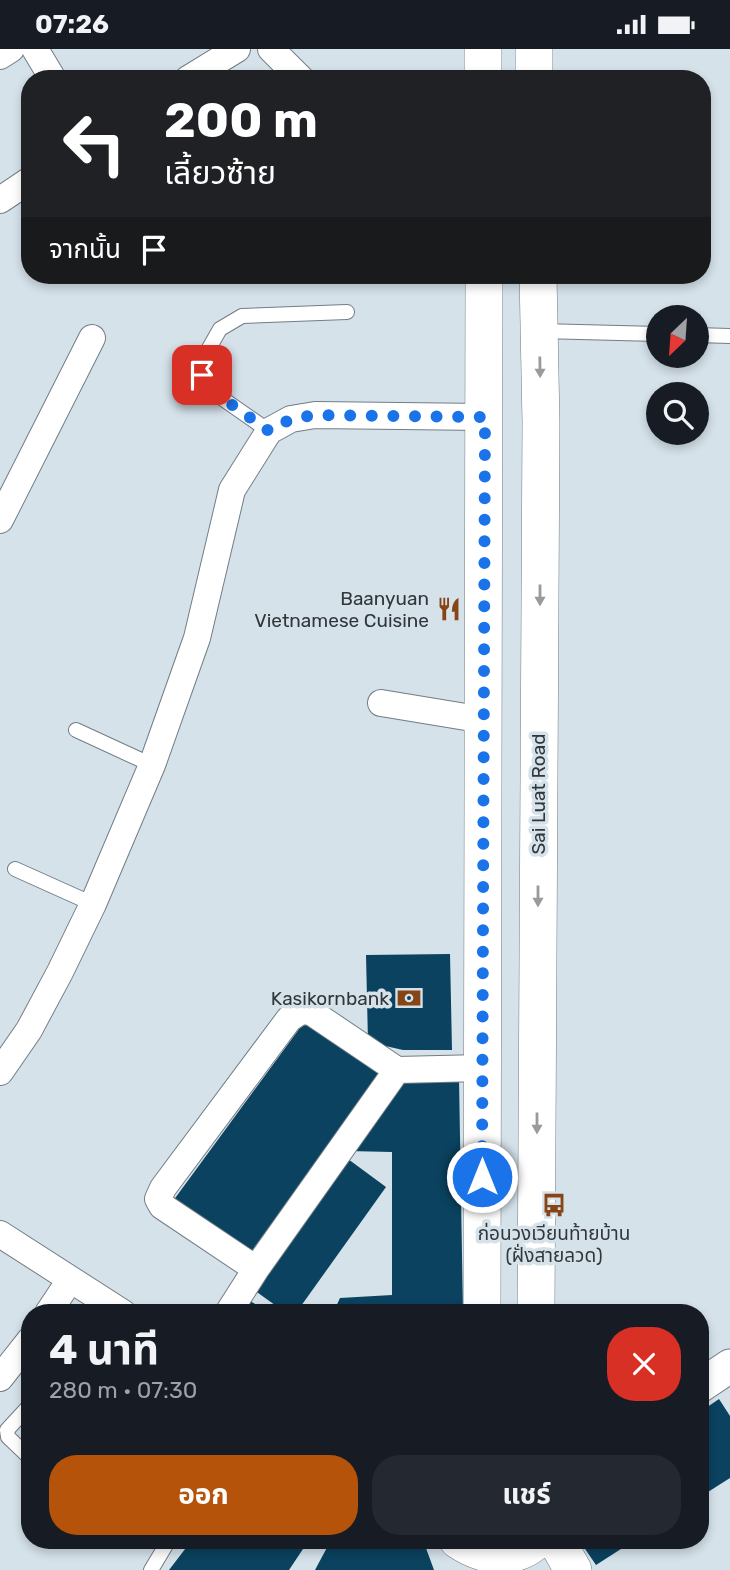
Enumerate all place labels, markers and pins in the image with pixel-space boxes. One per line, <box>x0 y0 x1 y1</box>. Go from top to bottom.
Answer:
pin <box>172 345 232 405</box>
place label: Baanyuan Vietnamese Cuisine <box>254 587 429 632</box>
restaurant icon: Baanyuan Vietnamese Cuisine <box>435 595 463 623</box>
bank icon: Kasikornbank <box>395 984 423 1012</box>
place label: Kasikornbank <box>271 987 389 1010</box>
bus stop icon: ก่อนวงเวียนท้ายบ้าน (ฝั่งสายลวด) <box>540 1191 568 1219</box>
place label: ก่อนวงเวียนท้ายบ้าน (ฝั่งสายลวด) <box>478 1222 630 1267</box>

